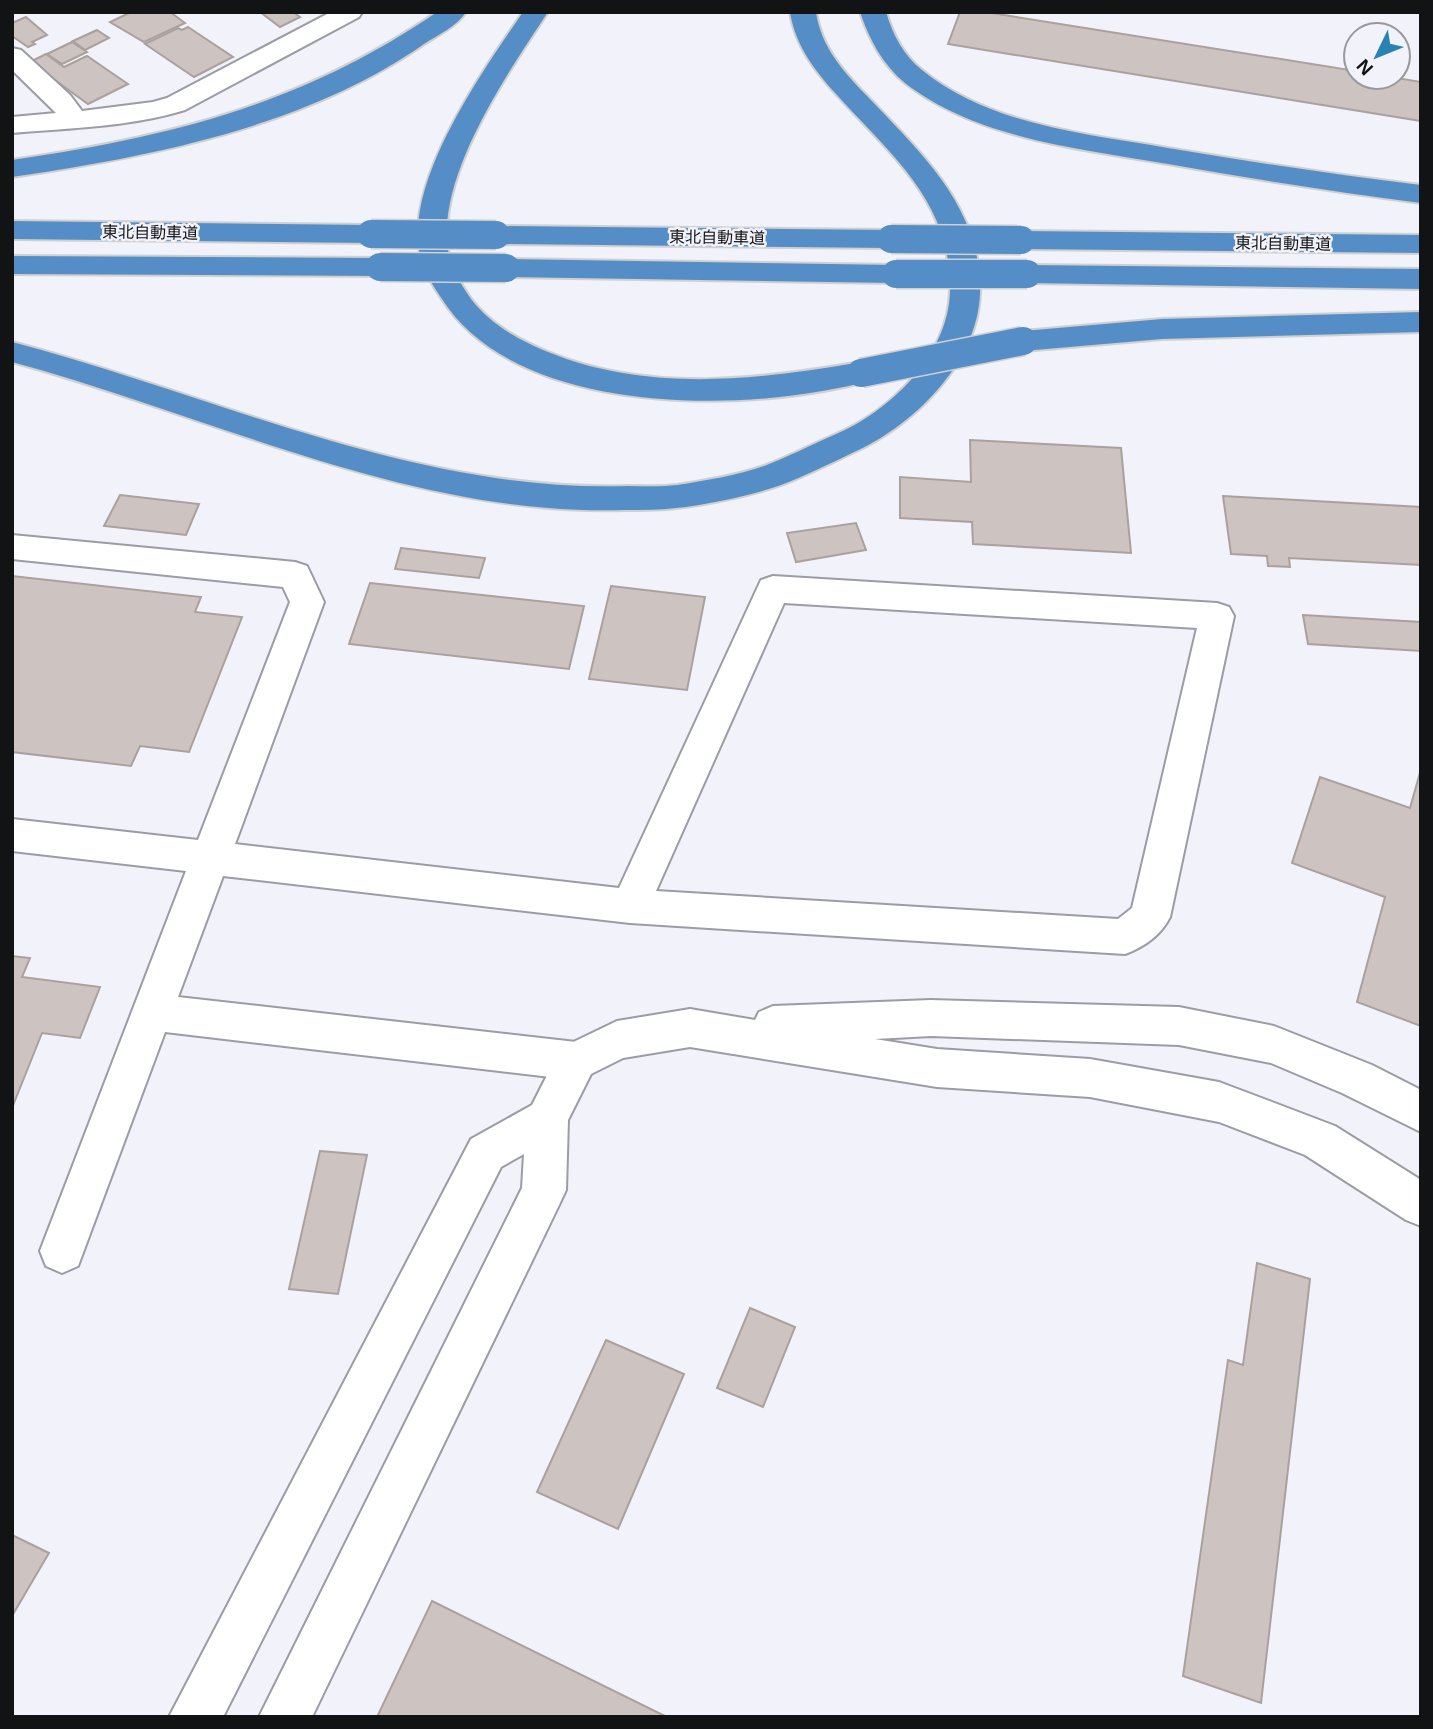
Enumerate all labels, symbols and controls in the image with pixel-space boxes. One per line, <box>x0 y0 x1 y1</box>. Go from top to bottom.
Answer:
north arrow <box>1342 21 1412 91</box>
text: N <box>1353 55 1377 79</box>
street label: 東北自動車道 <box>102 223 198 242</box>
street label: 東北自動車道 <box>669 228 765 247</box>
street label: 東北自動車道 <box>1235 234 1331 253</box>

